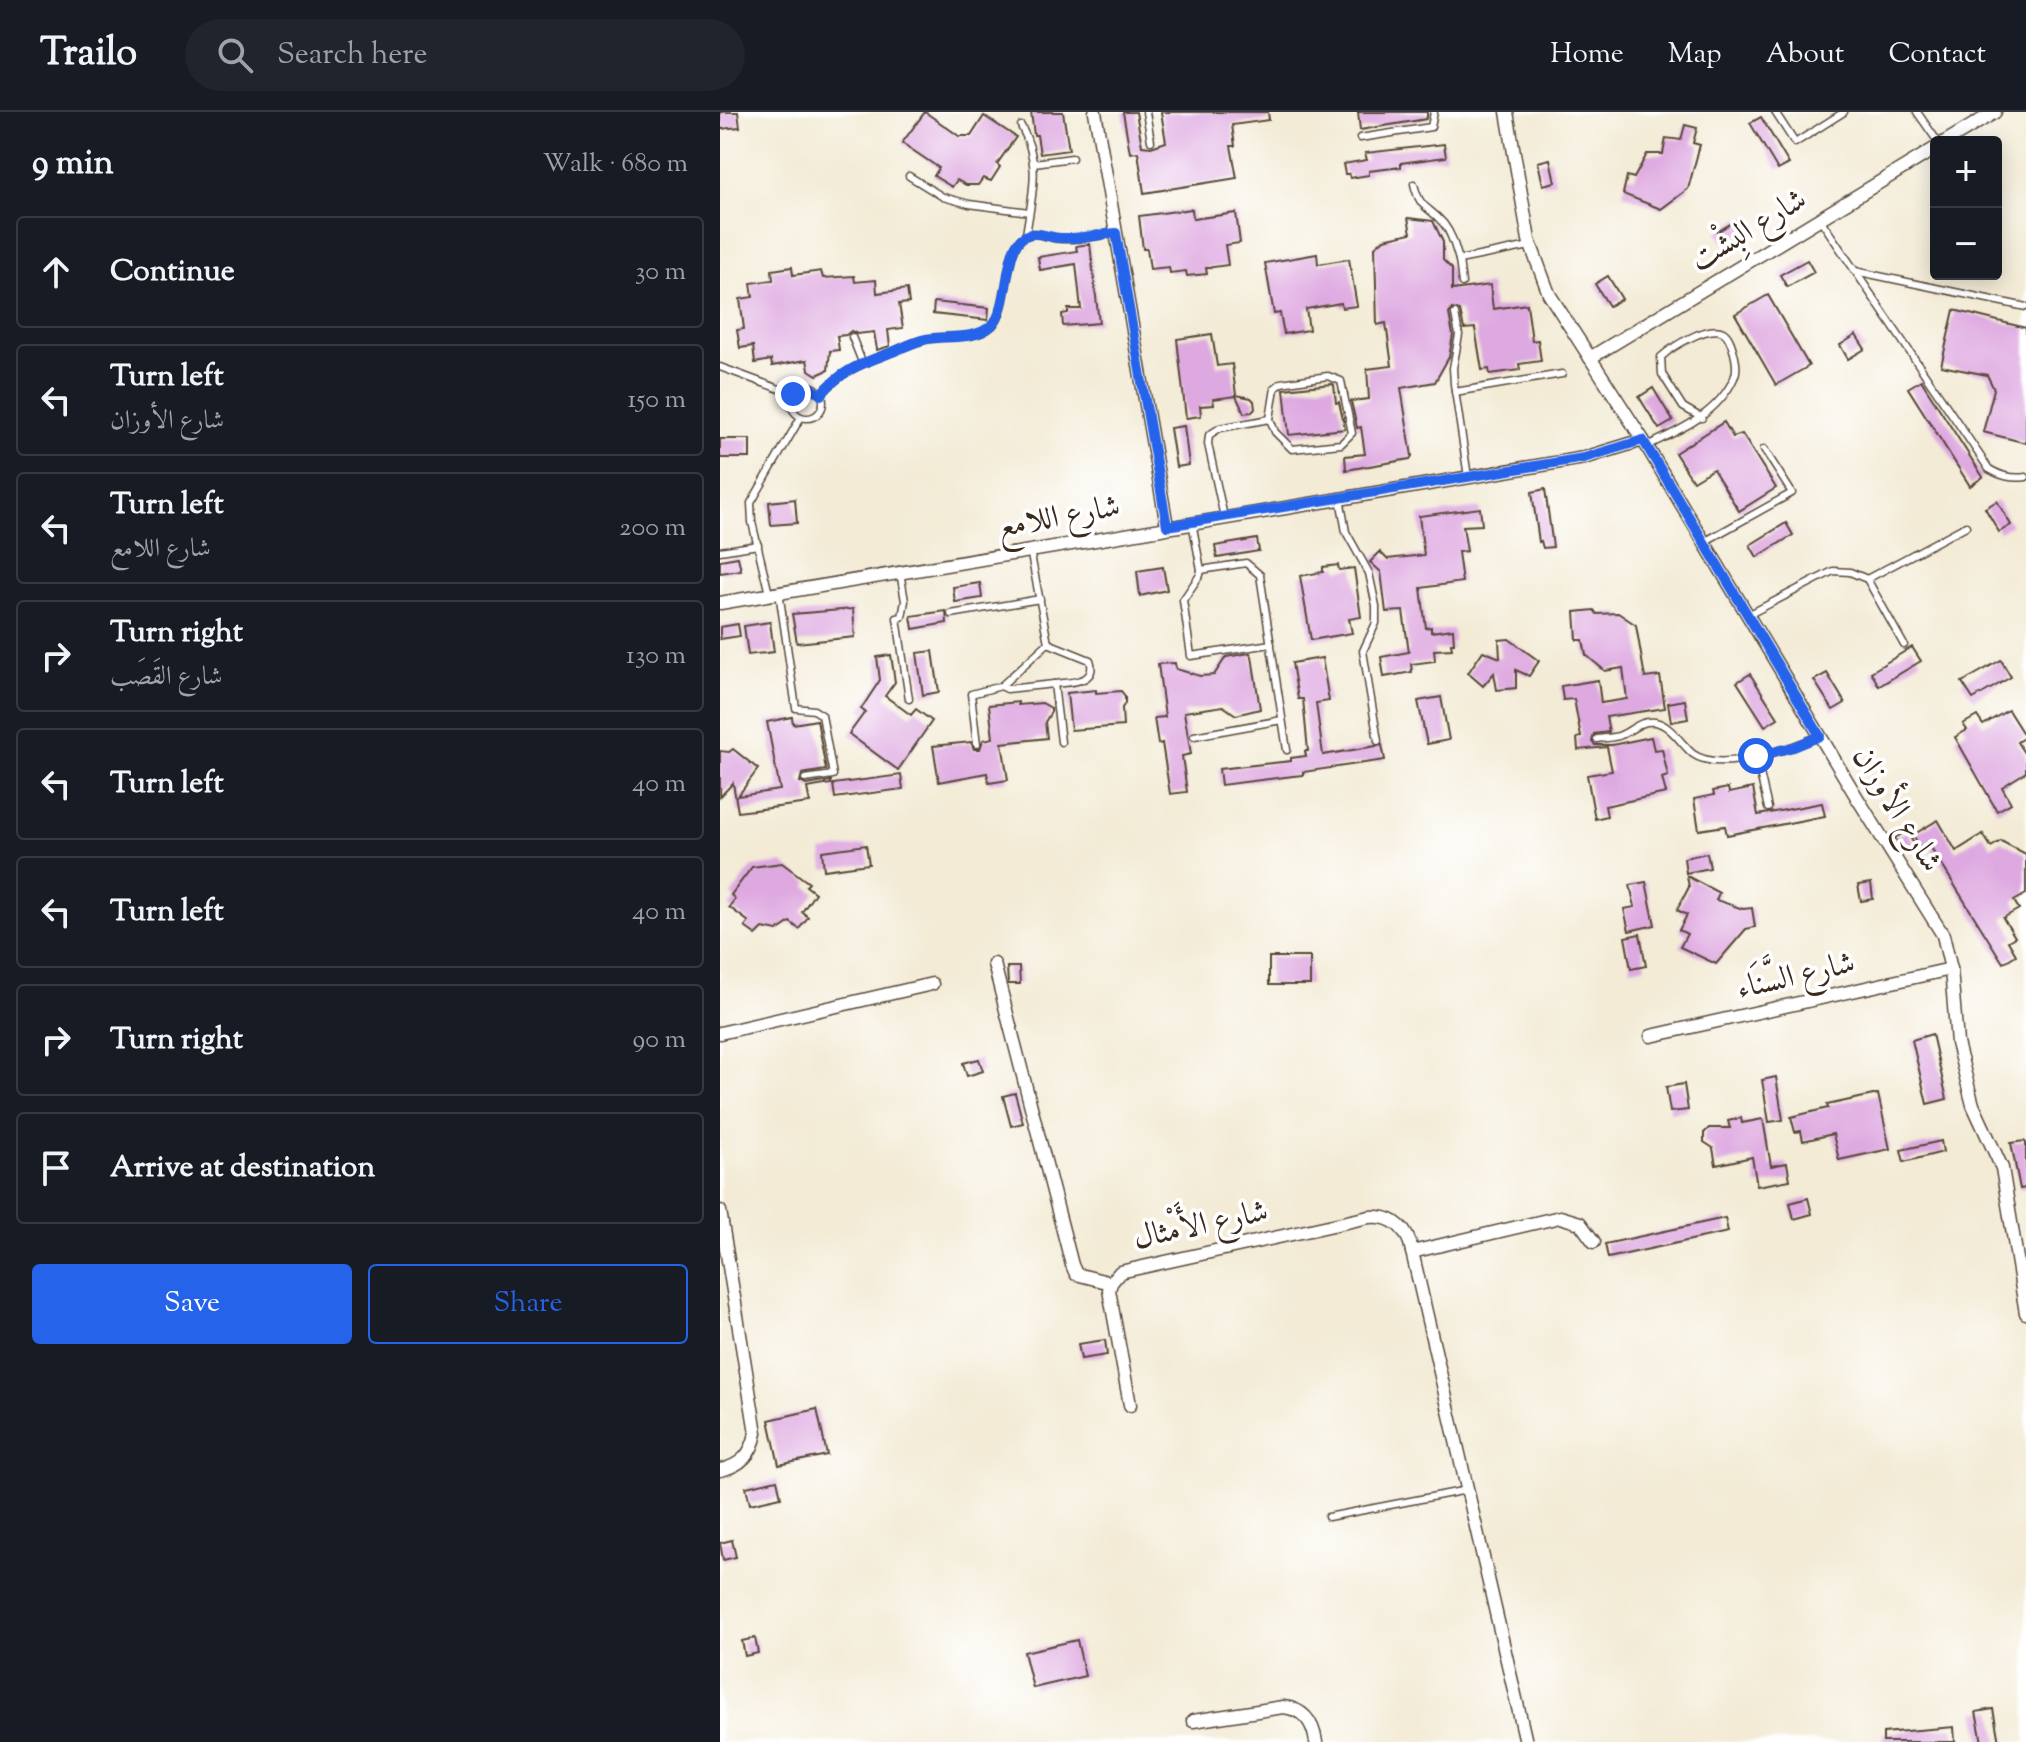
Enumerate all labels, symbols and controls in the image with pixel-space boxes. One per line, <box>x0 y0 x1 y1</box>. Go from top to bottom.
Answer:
search box <box>185 19 745 91</box>
text: Trailo <box>40 28 137 82</box>
icon: search <box>213 33 257 77</box>
text: Search here <box>277 34 427 77</box>
text: Home <box>1550 35 1624 75</box>
text: Map <box>1668 35 1722 75</box>
text: About <box>1766 35 1844 75</box>
text: Contact <box>1888 35 1986 75</box>
map controls <box>1930 136 2002 280</box>
button: + <box>1930 136 2002 208</box>
text: 9 min <box>32 140 114 189</box>
text: Walk · 680 m <box>543 146 688 183</box>
street label: شارع البِشْت <box>1680 175 1817 285</box>
button: − <box>1930 208 2002 280</box>
icon: ahead <box>34 250 78 294</box>
text: Continue <box>110 251 235 294</box>
text: 30 m <box>635 254 686 291</box>
text: Turn left <box>110 356 224 399</box>
route end <box>775 376 811 412</box>
icon: left <box>34 378 78 422</box>
text: 150 m <box>627 382 686 419</box>
text: شارع الأوزان <box>110 403 224 440</box>
text: Turn left <box>110 484 224 527</box>
street label: شارع اللامع <box>994 485 1125 554</box>
icon: left <box>34 506 78 550</box>
text: 200 m <box>619 510 686 547</box>
text: شارع اللامع <box>110 531 211 568</box>
text: Turn right <box>110 612 243 655</box>
icon: right <box>34 634 78 678</box>
text: 130 m <box>626 638 686 675</box>
text: شارع القَصَب <box>110 659 222 696</box>
street label: شارع الأوزان <box>1838 737 1954 882</box>
route start <box>1738 738 1774 774</box>
icon: left <box>34 762 78 806</box>
text: Turn left <box>110 763 224 806</box>
text: 40 m <box>632 766 686 803</box>
icon: left <box>34 890 78 934</box>
text: Turn left <box>110 891 224 934</box>
text: 40 m <box>632 894 686 931</box>
street label: شارع السَّنَاء <box>1731 935 1860 1014</box>
icon: right <box>34 1018 78 1062</box>
text: Turn right <box>110 1019 243 1062</box>
text: 90 m <box>633 1022 686 1059</box>
icon: arrive <box>34 1146 78 1190</box>
text: Arrive at destination <box>110 1147 375 1190</box>
street label: شارع الأَمْثال <box>1128 1183 1273 1264</box>
button: Save <box>32 1264 352 1344</box>
button: Share <box>368 1264 688 1344</box>

